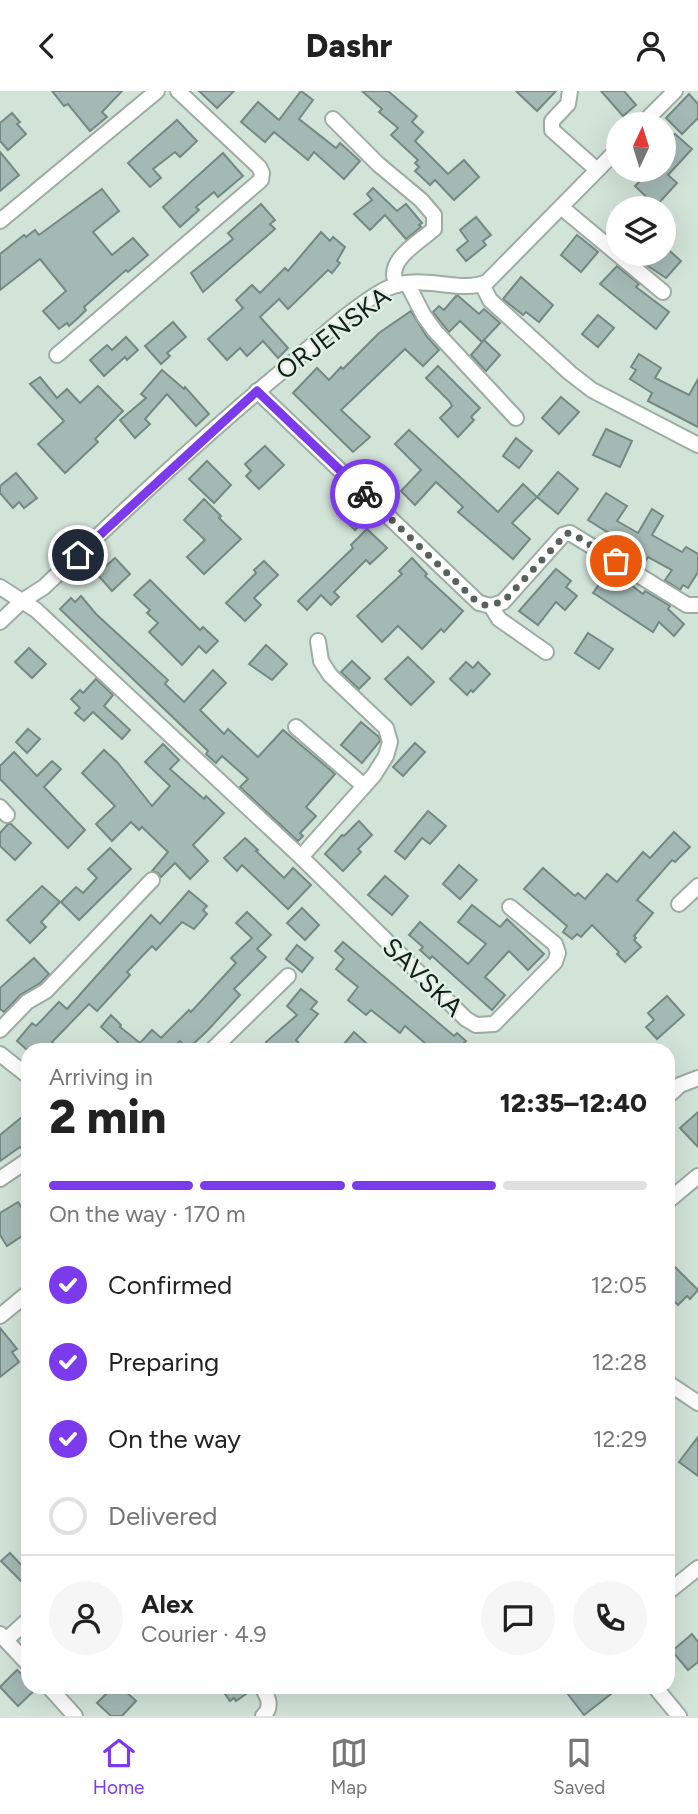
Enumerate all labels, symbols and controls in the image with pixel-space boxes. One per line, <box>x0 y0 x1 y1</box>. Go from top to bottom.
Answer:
icon: back <box>28 27 66 65</box>
text: Dashr <box>306 27 392 65</box>
icon: person <box>632 27 670 65</box>
north arrow <box>606 112 676 182</box>
map controls <box>606 112 676 266</box>
button: layers <box>606 196 676 266</box>
street label: ORJENSKA <box>270 279 397 386</box>
courier <box>330 459 400 529</box>
icon: bike <box>346 475 384 513</box>
pin <box>48 525 108 585</box>
pin <box>586 531 646 591</box>
icon: home <box>59 536 97 574</box>
icon: bag <box>597 542 635 580</box>
street label: SAVSKA <box>376 931 470 1023</box>
text: Arriving in <box>49 1063 153 1091</box>
text: 12:35–12:40 <box>500 1087 647 1119</box>
text: 2 min <box>49 1089 166 1145</box>
text: On the way · 170 m <box>49 1200 246 1228</box>
icon: check <box>49 1266 87 1304</box>
text: Confirmed <box>108 1269 232 1301</box>
text: 12:05 <box>591 1271 647 1299</box>
icon: check <box>49 1343 87 1381</box>
text: Preparing <box>108 1346 219 1378</box>
text: 12:28 <box>592 1348 647 1376</box>
icon: check <box>49 1420 87 1458</box>
text: On the way <box>108 1423 241 1455</box>
text: 12:29 <box>593 1425 647 1453</box>
text: Delivered <box>108 1500 217 1532</box>
button: person <box>49 1581 123 1655</box>
button: chat <box>481 1581 555 1655</box>
button: phone <box>573 1581 647 1655</box>
text: Alex <box>141 1588 194 1620</box>
text: Courier · 4.9 <box>141 1620 267 1648</box>
tab: Home <box>93 1734 144 1799</box>
tab: Map <box>330 1734 368 1799</box>
tab: Saved <box>553 1734 605 1799</box>

